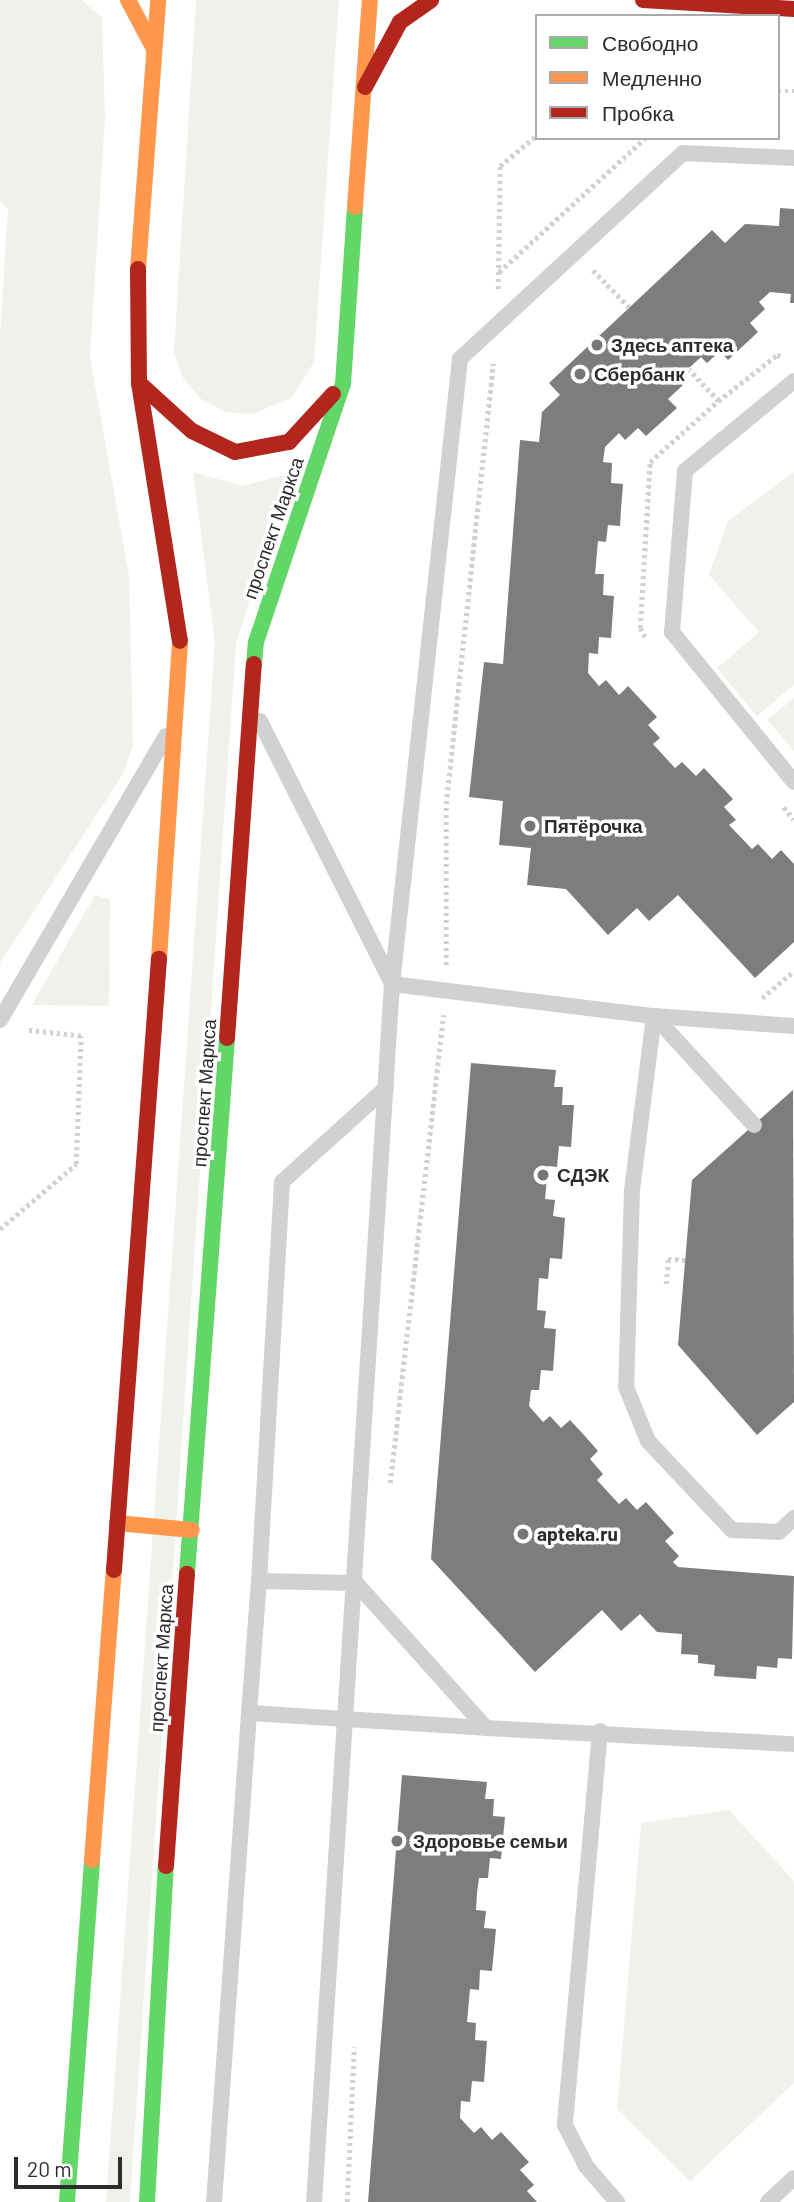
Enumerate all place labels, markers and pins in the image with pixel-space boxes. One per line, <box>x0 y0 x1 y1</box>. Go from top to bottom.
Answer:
place label: Здесь аптека <box>611 334 733 356</box>
marker: Здесь аптека <box>589 337 605 353</box>
place label: Сбербанк <box>594 363 685 385</box>
marker: Сбербанк <box>572 366 588 382</box>
place label: Пятёрочка <box>544 815 642 837</box>
marker: Пятёрочка <box>522 818 538 834</box>
place label: СДЭК <box>557 1164 609 1186</box>
marker: СДЭК <box>535 1167 551 1183</box>
place label: apteka.ru <box>537 1523 618 1545</box>
marker: apteka.ru <box>515 1526 531 1542</box>
place label: Здоровье семьи <box>413 1830 568 1852</box>
marker: Здоровье семьи <box>387 1831 407 1851</box>

